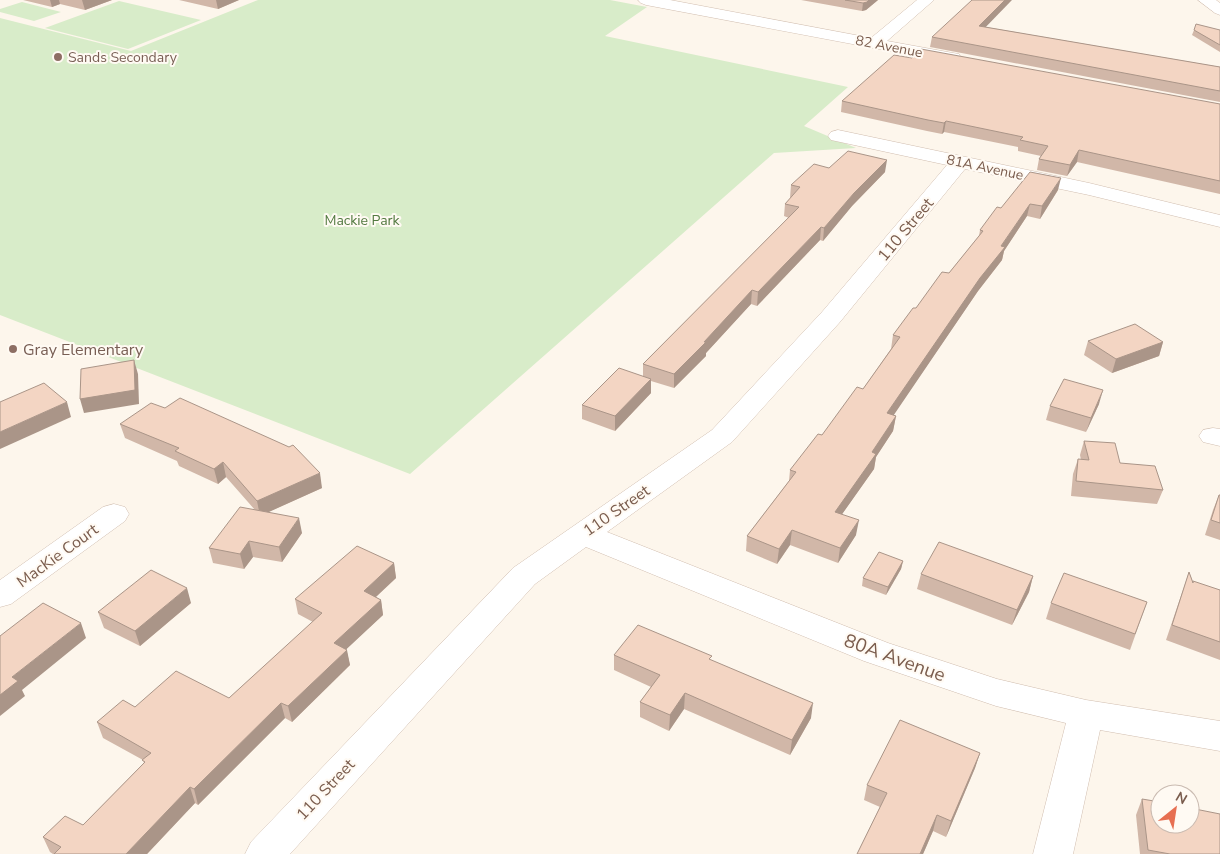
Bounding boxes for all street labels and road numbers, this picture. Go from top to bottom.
street label: 82 Avenue [854,31,924,62]
street label: 81A Avenue [945,150,1025,185]
street label: 110 Street [873,193,939,266]
street label: 110 Street [579,480,655,542]
street label: MacKie Court [12,519,103,593]
street label: 80A Avenue [840,628,949,688]
street label: 110 Street [292,754,360,825]

